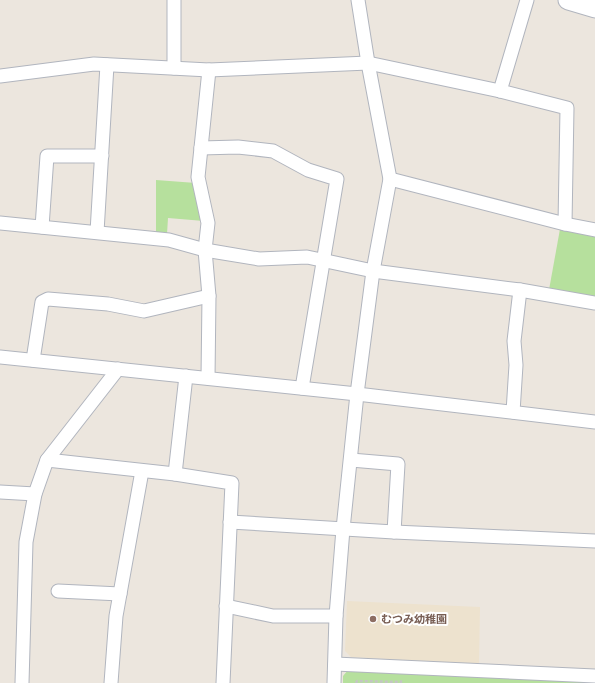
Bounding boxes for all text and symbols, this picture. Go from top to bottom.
place label: むつみ幼稚園 [381,612,447,626]
marker: むつみ幼稚園 [368,614,378,624]

